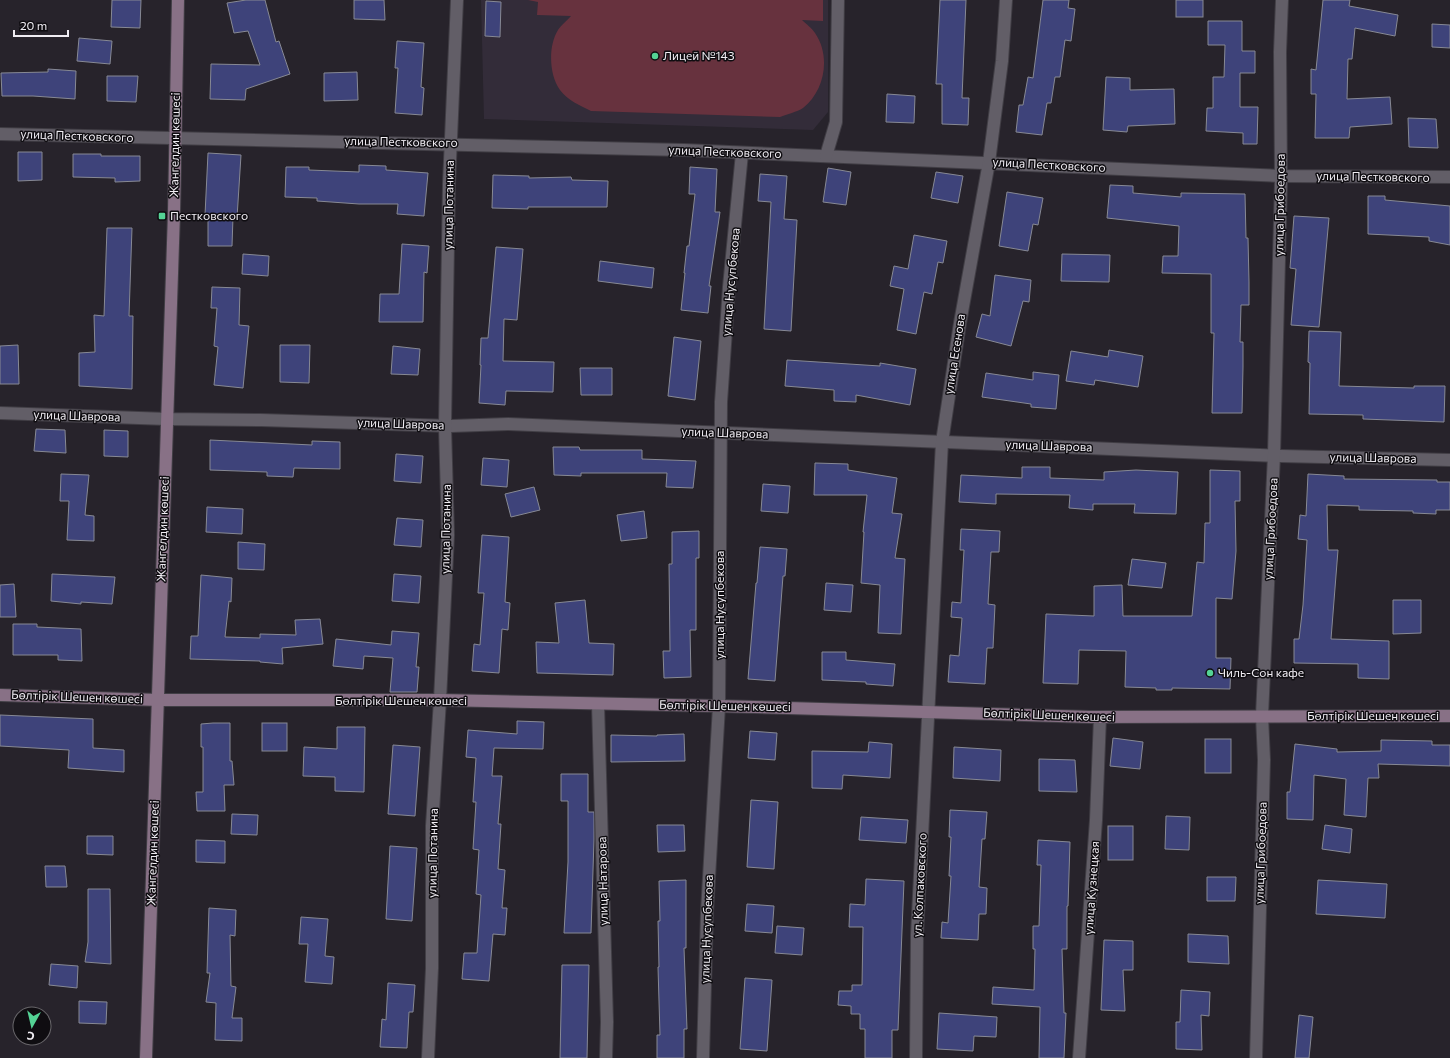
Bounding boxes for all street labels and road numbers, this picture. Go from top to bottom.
street label: Жангелдин көшесі [166,92,182,198]
street label: улица Пестковского [20,126,134,144]
street label: улица Пестковского [344,133,458,149]
street label: улица Пестковского [668,142,782,160]
street label: улица Пестковского [992,154,1106,174]
street label: улица Грибоедова [1271,154,1287,256]
street label: улица Потанина [440,160,456,250]
street label: улица Пестковского [1316,168,1430,184]
street label: улица Нусупбекова [718,227,742,337]
street label: улица Есенова [941,313,967,395]
street label: улица Шаврова [33,406,121,424]
street label: улица Шаврова [357,414,445,432]
street label: улица Шаврова [681,423,769,441]
street label: улица Шаврова [1005,436,1093,454]
street label: улица Шаврова [1329,449,1417,465]
street label: Жангелдин көшесі [153,476,171,582]
street label: улица Грибоедова [1260,477,1280,580]
street label: улица Потанина [437,484,453,574]
street label: улица Нусупбекова [712,551,726,659]
street label: Бөлтірік Шешен көшесі [11,687,143,705]
street label: Бөлтірік Шешен көшесі [335,693,467,707]
street label: Бөлтірік Шешен көшесі [659,697,791,713]
street label: Бөлтірік Шешен көшесі [983,705,1115,723]
street label: Бөлтірік Шешен көшесі [1307,708,1439,722]
street label: Жангелдин көшесі [143,800,161,906]
street label: улица Грибоедова [1251,802,1269,904]
street label: улица Потанина [424,808,440,898]
street label: ул. Kолпаковского [909,833,929,937]
street label: улица Натарова [594,836,610,926]
street label: улица Кузнецкая [1081,841,1101,935]
street label: улица Нусупбекова [697,874,715,983]

